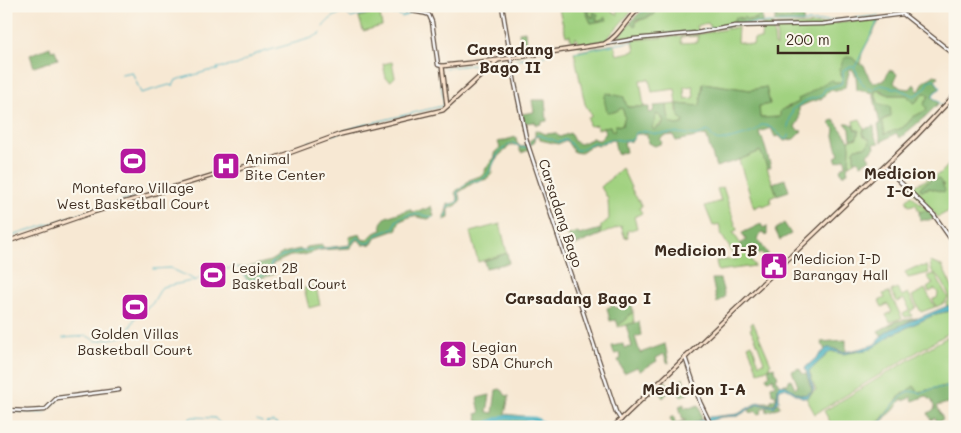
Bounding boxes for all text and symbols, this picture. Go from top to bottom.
scale bar [778,22,848,54]
text: 200 m [786,29,830,49]
district label: Carsadang Bago II [467,38,553,77]
sports icon: Montefaro Village West Basketball Court [118,146,148,176]
place label: Animal Bite Center [245,149,326,184]
hospital icon: Animal Bite Center [211,151,241,181]
street label: Carsadang Bago [534,156,588,270]
district label: Medicion I-C [864,162,936,201]
place label: Montefaro Village West Basketball Court [56,178,210,213]
district label: Medicion I-B [654,239,758,260]
place label: Medicion I-D Barangay Hall [793,249,888,284]
public building icon: Medicion I-D Barangay Hall [759,251,789,281]
place label: Legian 2B Basketball Court [232,258,347,293]
sports icon: Legian 2B Basketball Court [198,260,228,290]
district label: Carsadang Bago I [505,287,651,308]
sports icon: Golden Villas Basketball Court [120,292,150,322]
place label: Golden Villas Basketball Court [78,324,192,359]
place label: Legian SDA Church [472,337,552,372]
temple icon: Legian SDA Church [438,339,468,369]
district label: Medicion I-A [642,378,746,399]

